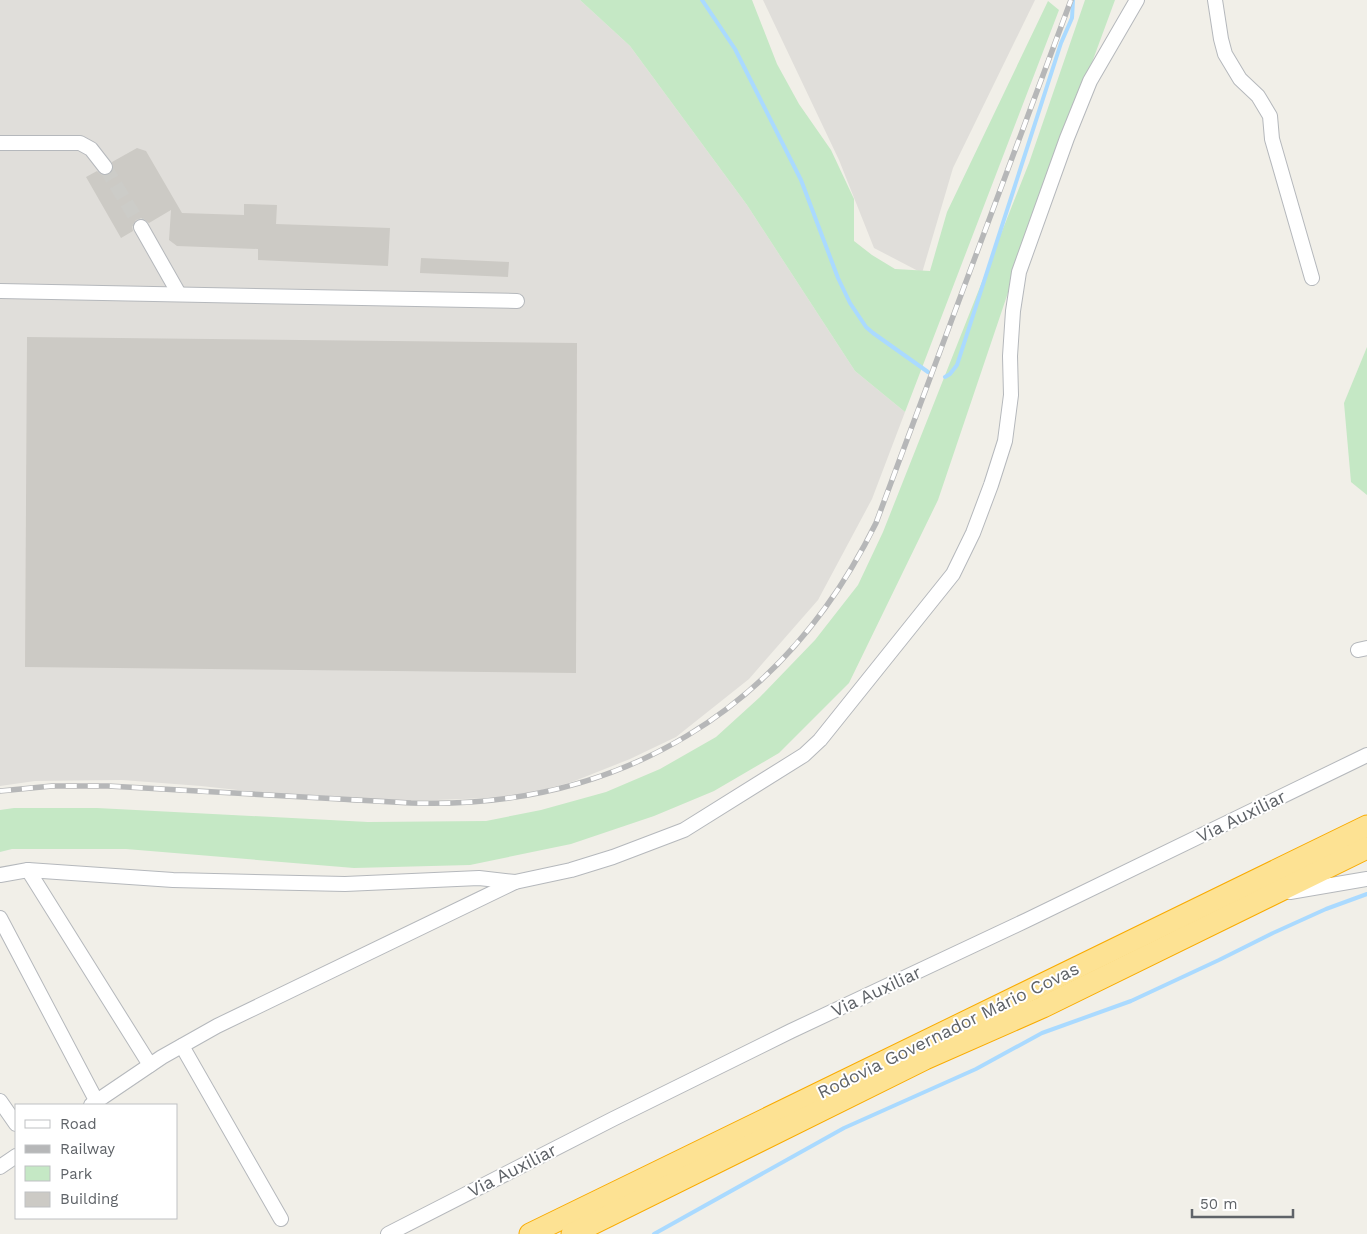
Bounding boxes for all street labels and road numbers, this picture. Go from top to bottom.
street label: Via Auxiliar [1193,785,1289,847]
street label: Rodovia Governador Mário Covas [814,957,1082,1103]
street label: Via Auxiliar [828,961,924,1021]
street label: Via Auxiliar [464,1139,560,1201]

